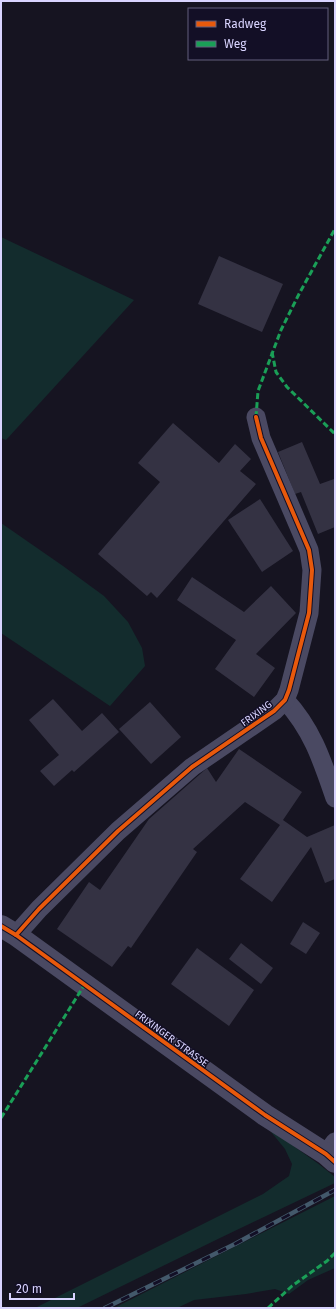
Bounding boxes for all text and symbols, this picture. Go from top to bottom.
legend [188,8,328,60]
text: Radweg [224,17,267,31]
text: Weg [224,37,247,51]
street label: FRIXING [239,699,274,729]
street label: FRIXINGER STRASSE [132,1008,210,1069]
scale bar [10,1275,74,1301]
text: 20 m [16,1282,42,1296]

